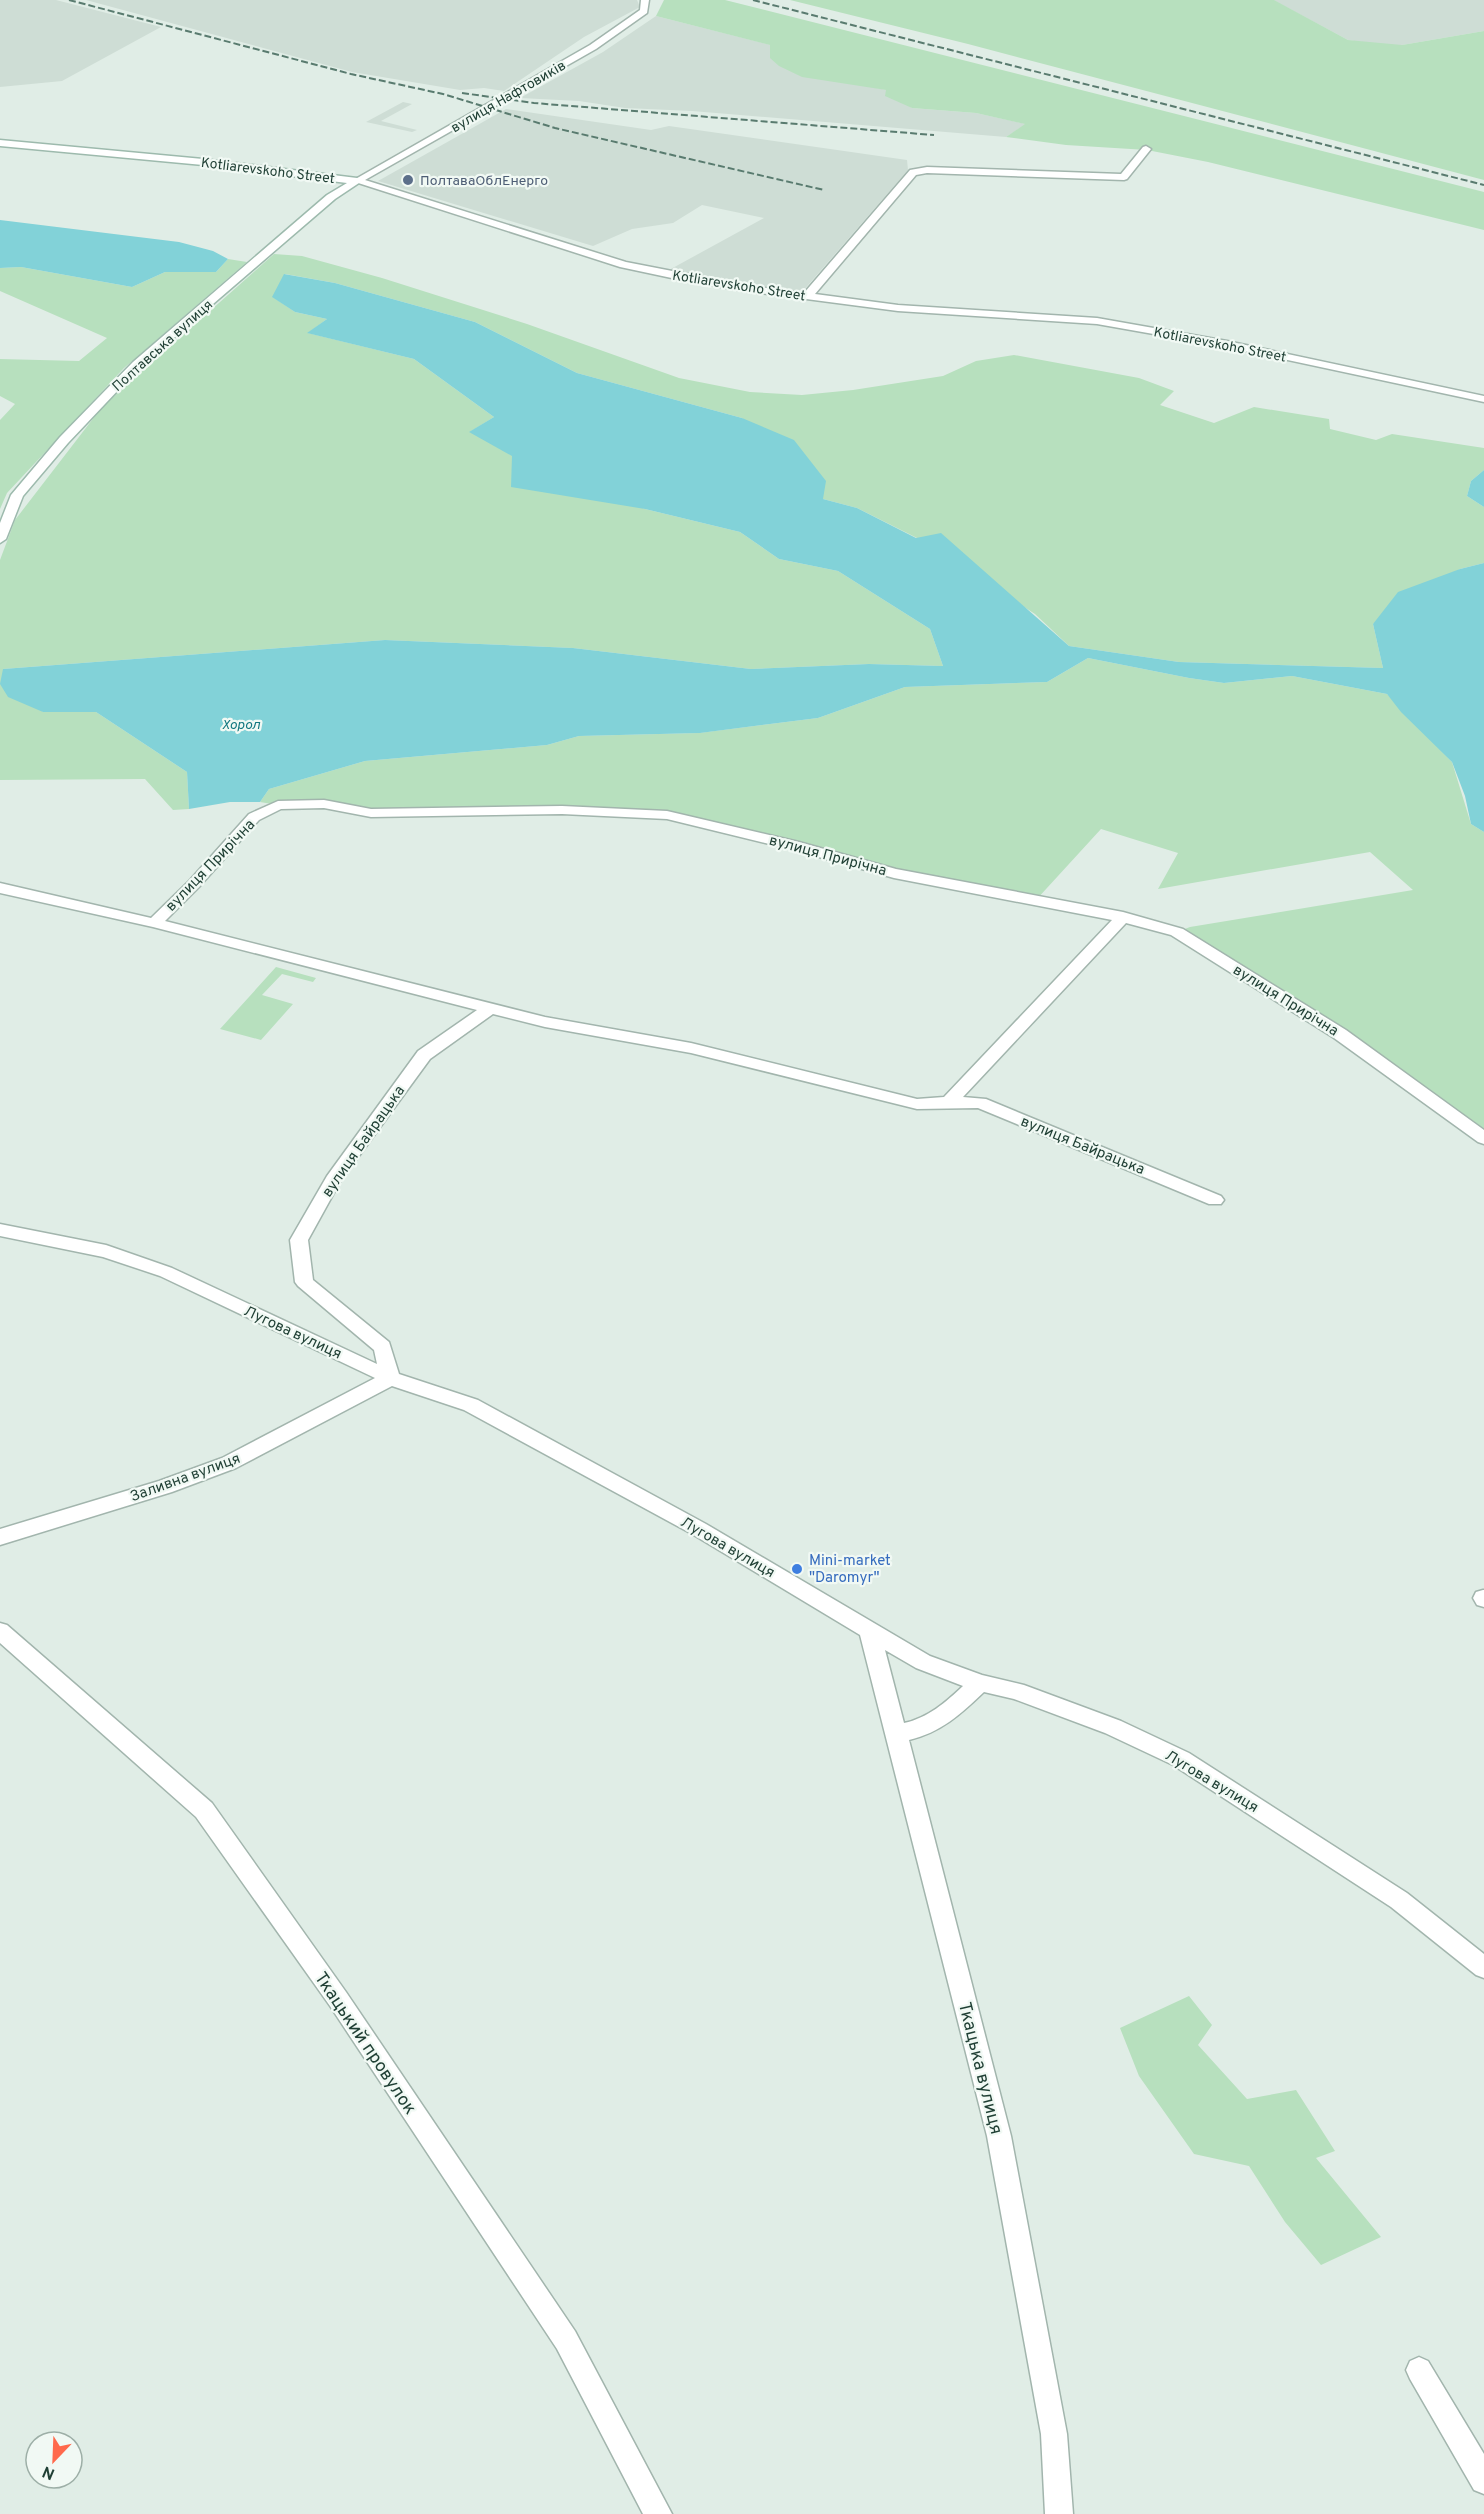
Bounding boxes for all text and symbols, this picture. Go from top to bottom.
street label: вулиця Нафтовиків [448,58,569,137]
street label: Kotliarevskoho Street [200,155,336,188]
marker: ПолтаваОблЕнерго [401,173,415,187]
place label: ПолтаваОблЕнерго [420,173,548,190]
street label: Kotliarevskoho Street [671,268,807,305]
street label: Полтавська вулиця [109,297,217,396]
street label: Kotliarevskoho Street [1152,324,1287,367]
water label: Хорол [222,717,261,734]
street label: вулиця Прирічна [162,816,260,916]
street label: вулиця Прирічна [767,832,888,881]
street label: вулиця Прирічна [1229,961,1341,1041]
street label: вулиця Байрацька [319,1082,410,1201]
street label: вулиця Байрацька [1018,1113,1147,1180]
street label: Лугова вулиця [240,1302,344,1364]
street label: Заливна вулиця [128,1450,243,1507]
street label: Лугова вулиця [677,1514,778,1583]
place label: Mini-market "Daromyr" [809,1552,891,1588]
marker: Mini-market "Daromyr" [790,1562,804,1576]
street label: Лугова вулиця [1161,1747,1262,1818]
street label: Ткацький провулок [309,1968,421,2120]
street label: Ткацька вулиця [952,2000,1007,2137]
north arrow [24,2430,84,2490]
text: N [40,2461,58,2483]

